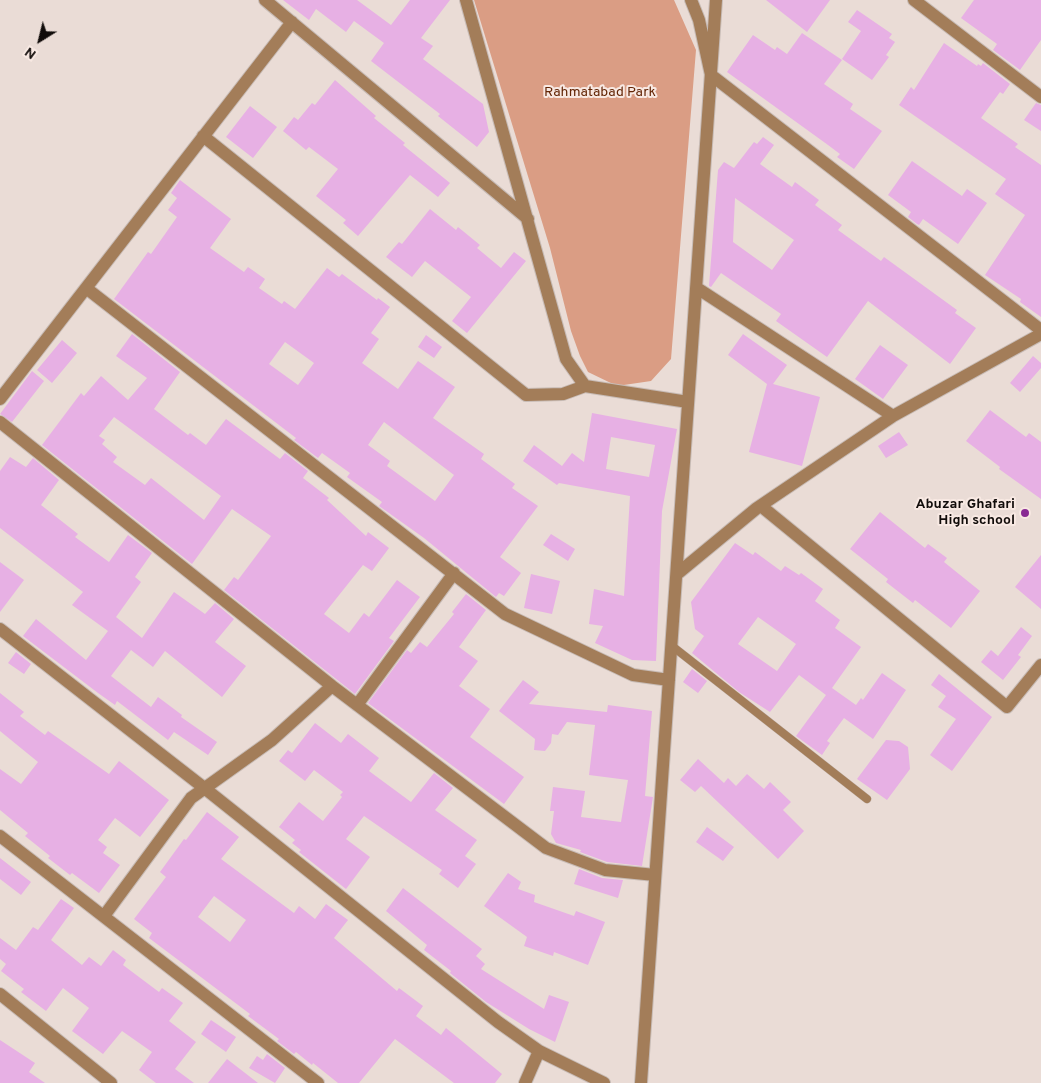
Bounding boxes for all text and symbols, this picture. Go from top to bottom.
north arrow [15,15,65,65]
text: N [22,43,40,62]
park label: Rahmatabad Park [544,85,656,101]
place label: Abuzar Ghafari High school [916,497,1015,530]
marker: Abuzar Ghafari High school [1019,507,1031,519]

